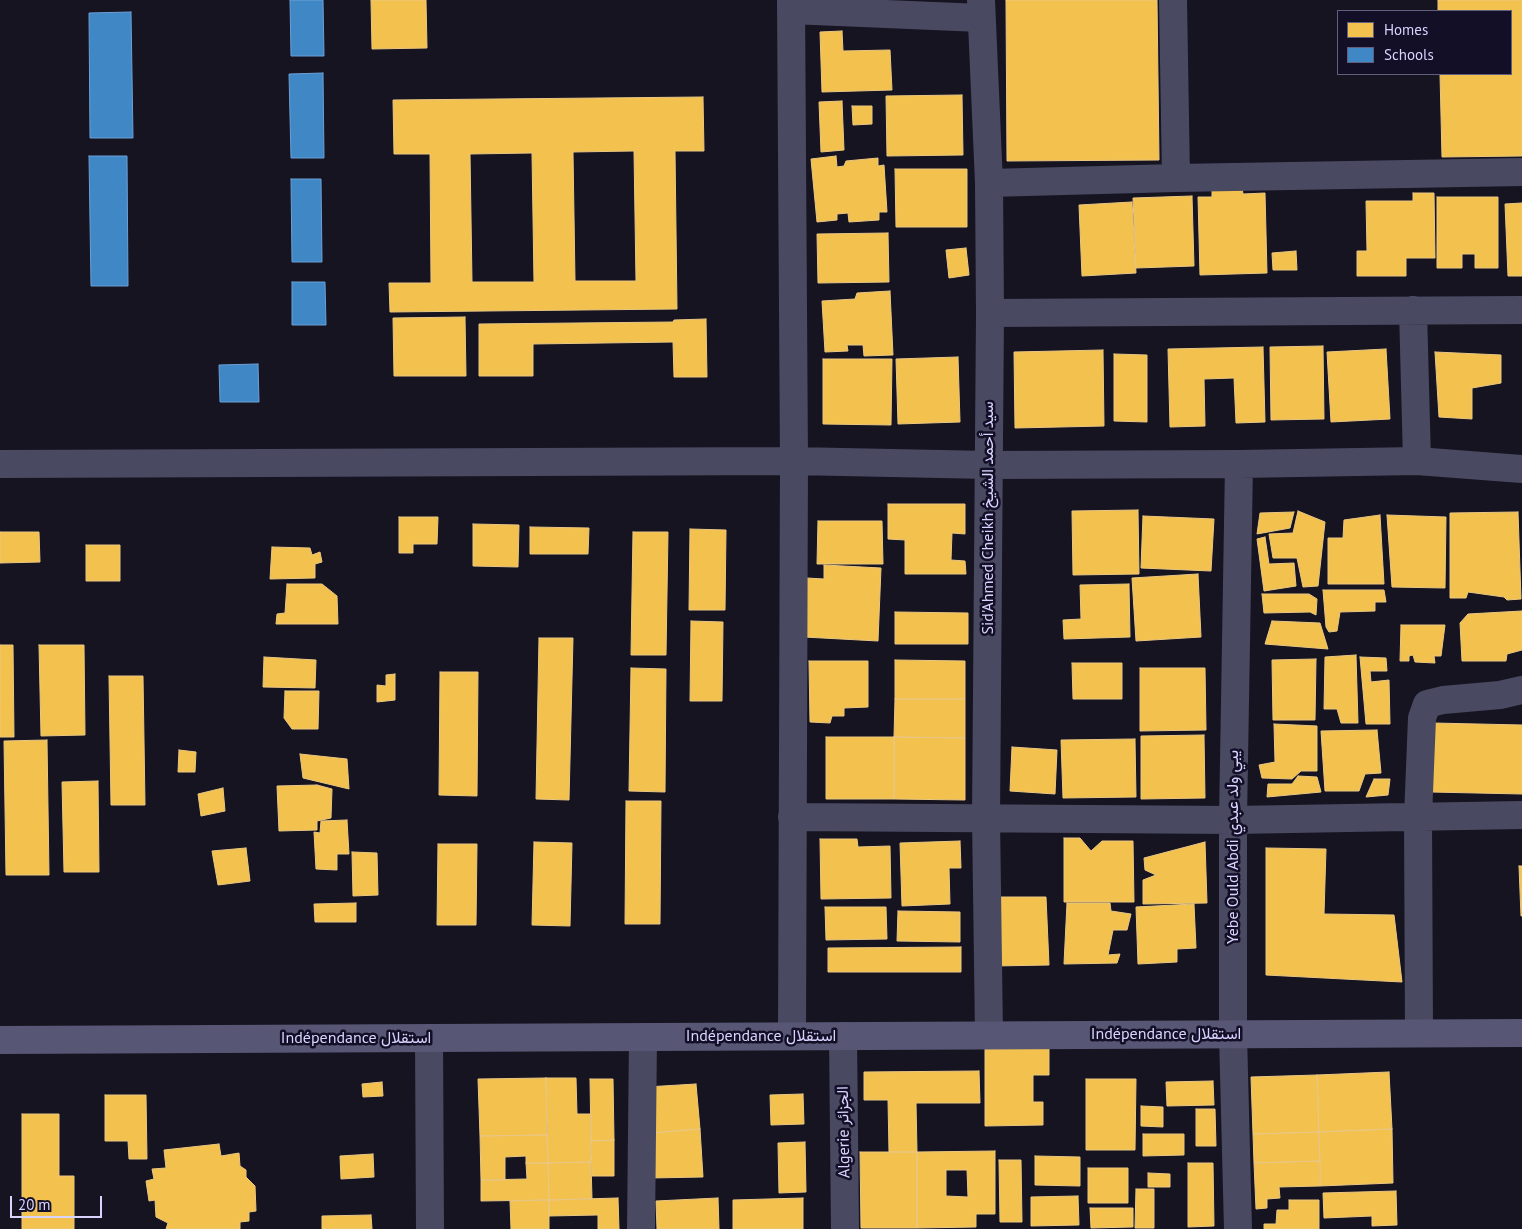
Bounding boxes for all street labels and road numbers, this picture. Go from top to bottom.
street label: Sid'Ahmed Cheikh سيد أحمد الشيخ [978,401,998,635]
street label: Yebe Ould Abdi يبي ولد عبدي [1223,750,1243,944]
street label: Indépendance استقلال [1091,1024,1241,1044]
street label: Indépendance استقلال [686,1026,836,1046]
street label: Indépendance استقلال [281,1028,431,1048]
street label: Algerie الجزائر [834,1086,854,1178]

